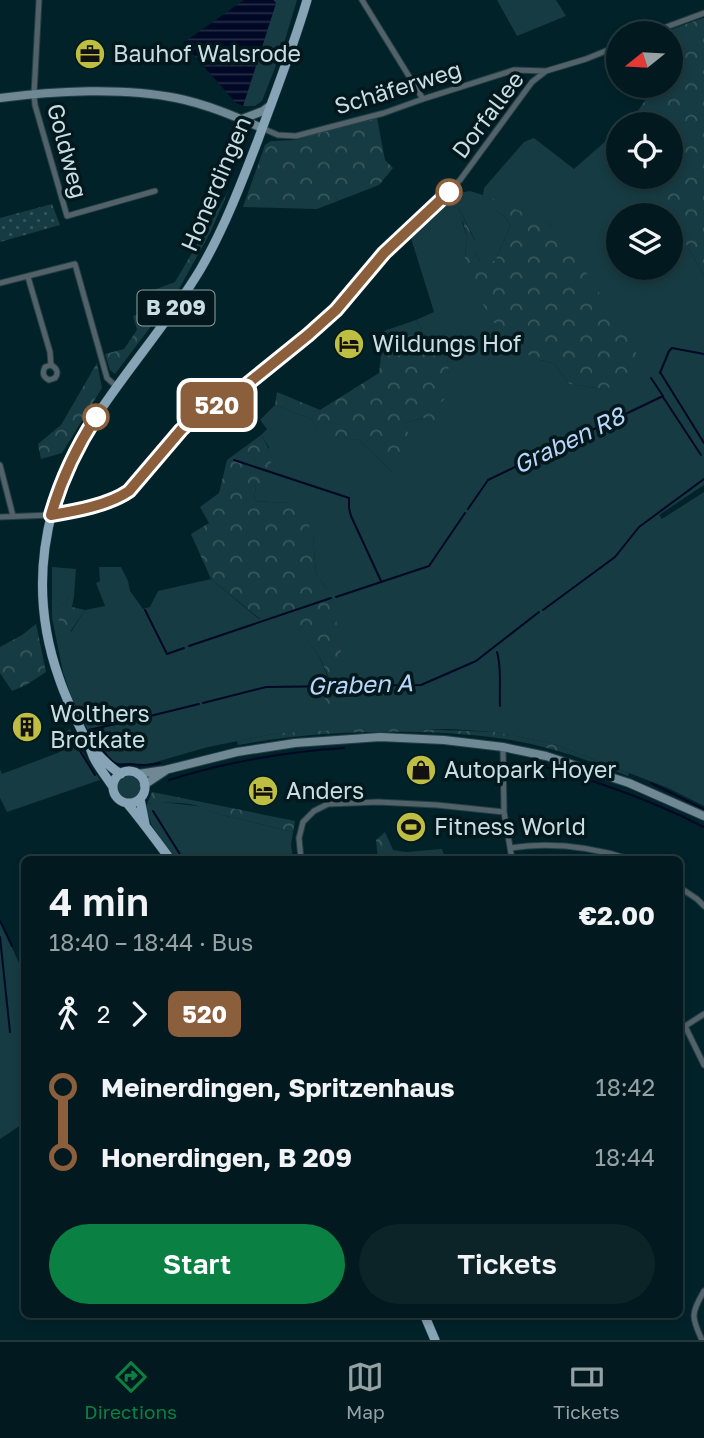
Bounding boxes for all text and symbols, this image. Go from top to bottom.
north arrow [606,21,682,98]
map controls [606,21,683,280]
office icon: Bauhof Walsrode [73,37,107,71]
place label: Bauhof Walsrode [113,39,301,67]
street label: Schäferweg [331,54,465,120]
street label: Dorfallee [445,65,529,163]
street label: Goldweg [42,100,94,201]
street label: Honerdingen [174,112,256,255]
button: locate [606,112,683,189]
unlabelled marker [436,179,462,205]
button: layers [606,203,683,280]
road number: B 209 [138,290,214,326]
hotel icon: Wildungs Hof [332,327,366,361]
place label: Wildungs Hof [372,329,521,357]
line badge: 520 [177,382,257,428]
text: 520 [195,390,239,419]
water label: Graben R8 [508,399,631,479]
unlabelled marker [83,404,109,430]
water label: Graben A [307,667,413,700]
place label: Wolthers Brotkate [50,699,150,753]
building icon: Wolthers Brotkate [10,710,44,744]
shop icon: Autopark Hoyer [404,753,438,787]
place label: Autopark Hoyer [444,755,616,783]
hotel icon: Anders [246,774,280,808]
place label: Anders [286,776,364,804]
sports icon: Fitness World [394,810,428,844]
place label: Fitness World [434,812,586,840]
text: 4 min [49,879,149,924]
text: €2.00 [579,900,655,931]
text: 18:40 – 18:44 · Bus [49,928,253,956]
icon: walk [49,995,87,1033]
icon: forward [120,995,158,1033]
text: 520 [182,999,227,1028]
text: 2 [97,1000,110,1028]
text: Meinerdingen, Spritzenhaus [101,1072,455,1103]
text: 18:42 [596,1073,655,1101]
text: Honerdingen, B 209 [101,1142,352,1173]
text: 18:44 [595,1143,655,1171]
button: Start [49,1224,345,1304]
button: Tickets [359,1224,655,1304]
tab: Directions [84,1358,177,1423]
tab: Map [346,1358,385,1423]
tab: Tickets [553,1358,620,1423]

